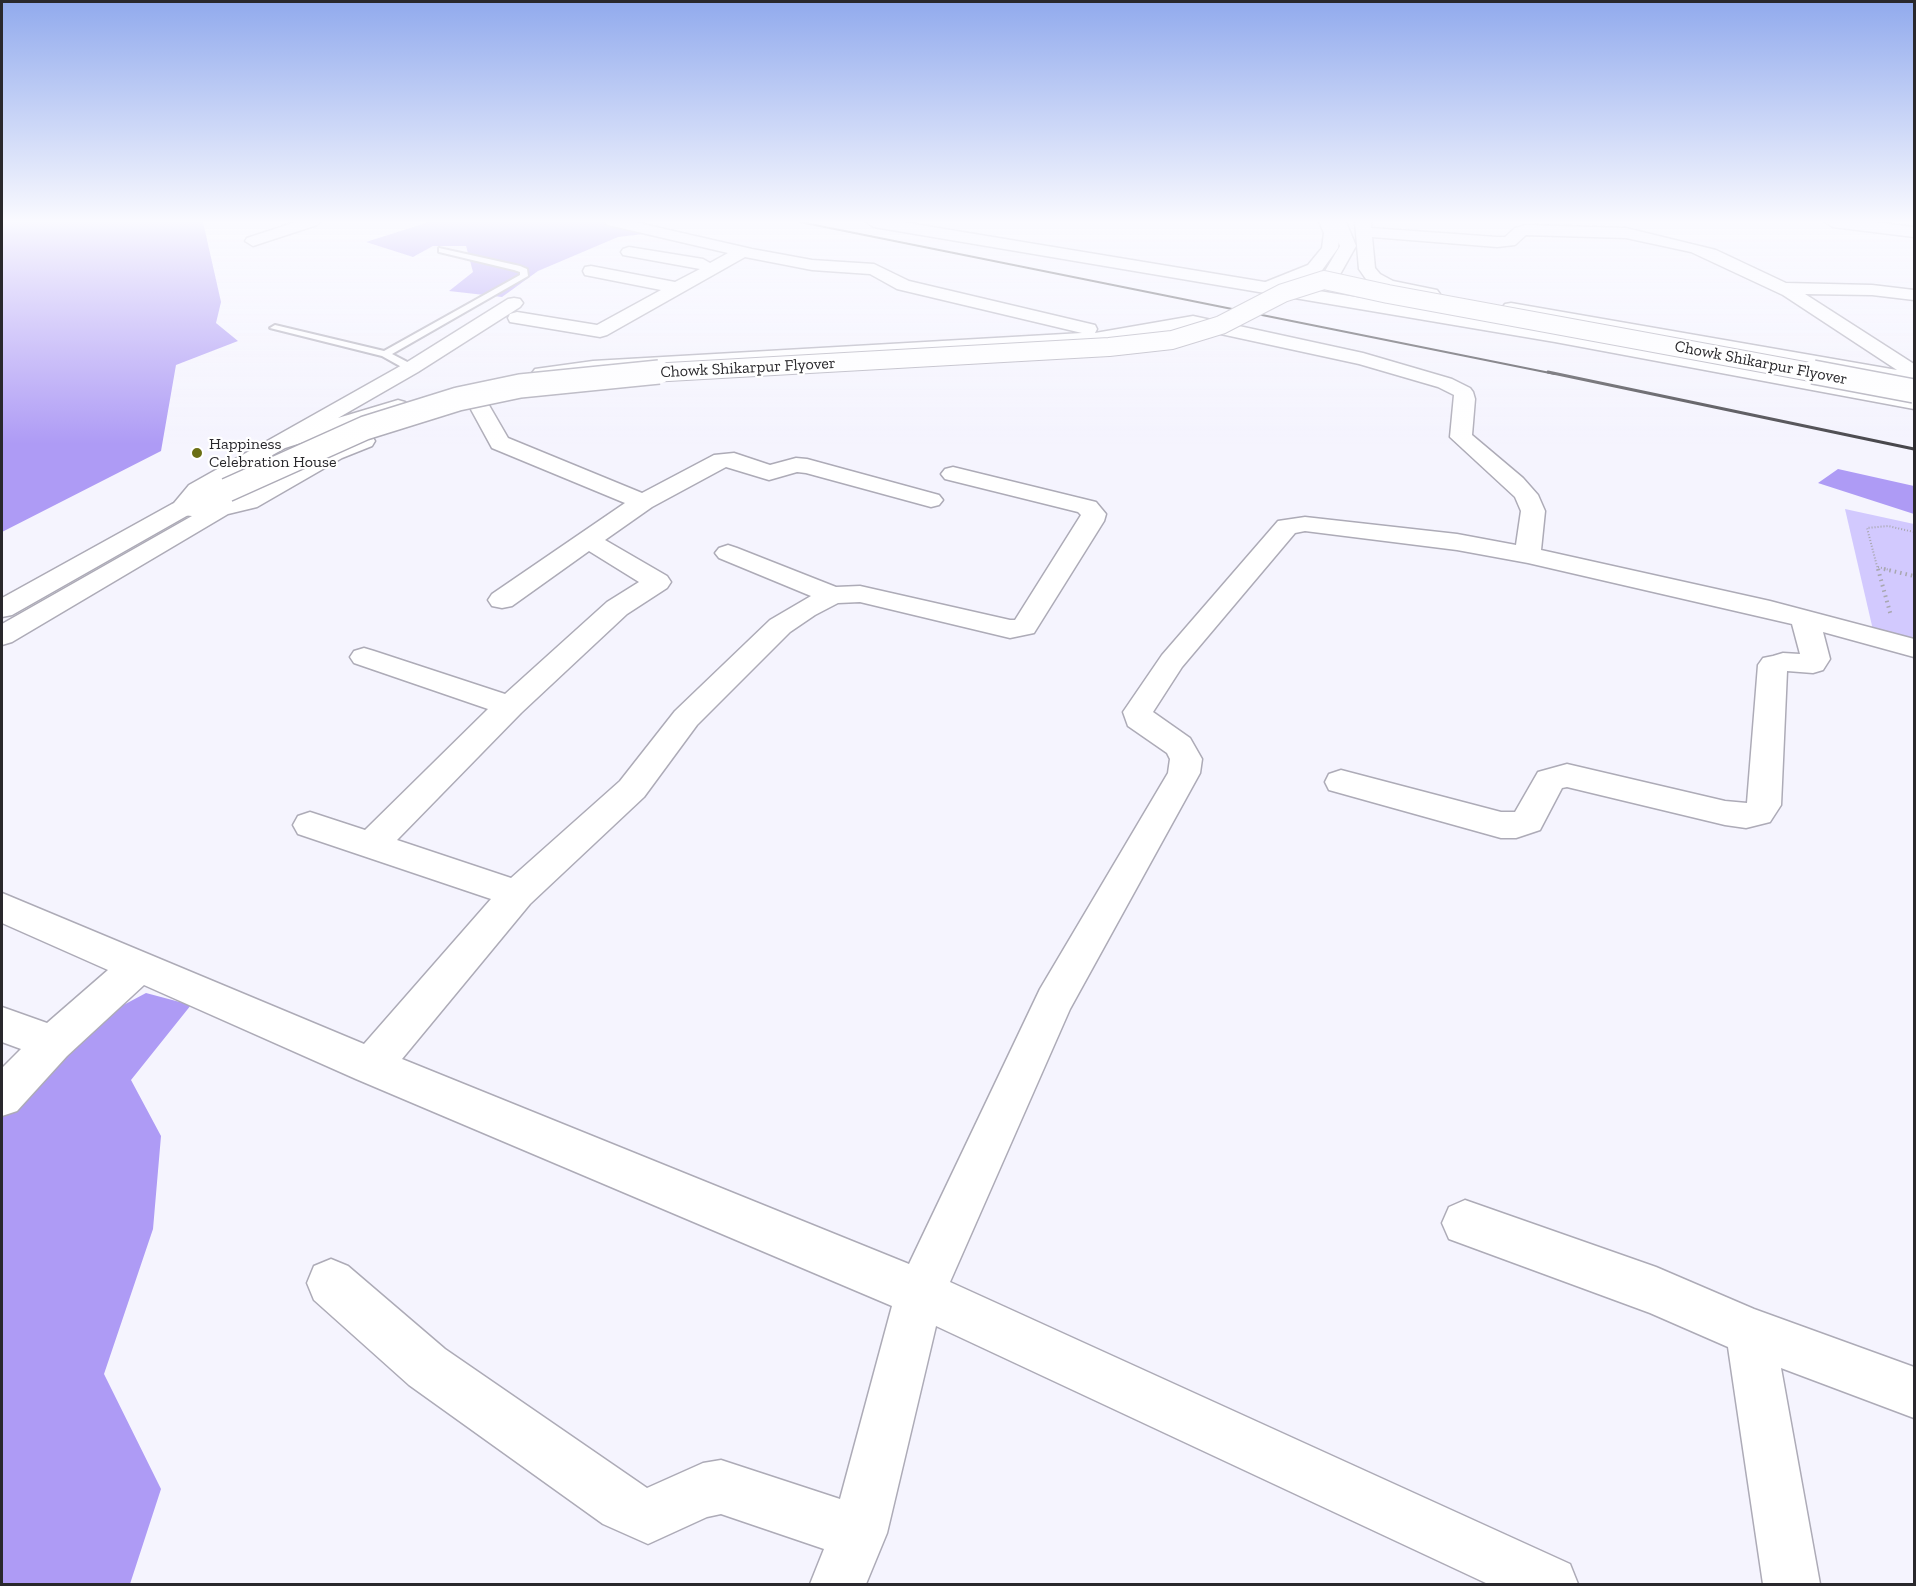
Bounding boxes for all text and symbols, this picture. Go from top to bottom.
street label: Chowk Shikarpur Flyover [1673,337,1849,389]
street label: Chowk Shikarpur Flyover [660,354,836,382]
place label: Happiness Celebration House [209,434,336,472]
marker: Happiness Celebration House [190,446,204,460]

